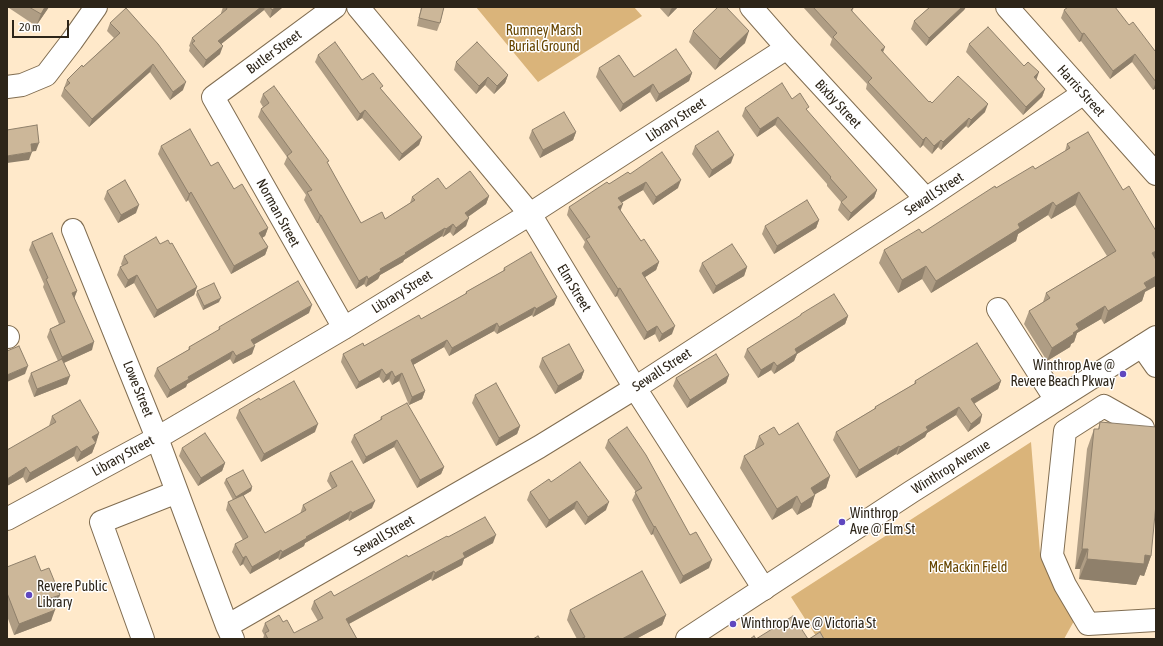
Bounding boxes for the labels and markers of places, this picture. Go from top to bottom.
place label: Winthrop Ave @ Revere Beach Pkway [1010,358,1115,390]
marker: Winthrop Ave @ Revere Beach Pkway [1118,369,1128,379]
place label: Winthrop Ave @ Elm St [850,506,915,538]
marker: Winthrop Ave @ Elm St [837,517,847,527]
place label: Revere Public Library [37,579,107,612]
marker: Revere Public Library [24,590,34,600]
place label: Winthrop Ave @ Victoria St [741,616,876,632]
marker: Winthrop Ave @ Victoria St [728,619,738,629]

